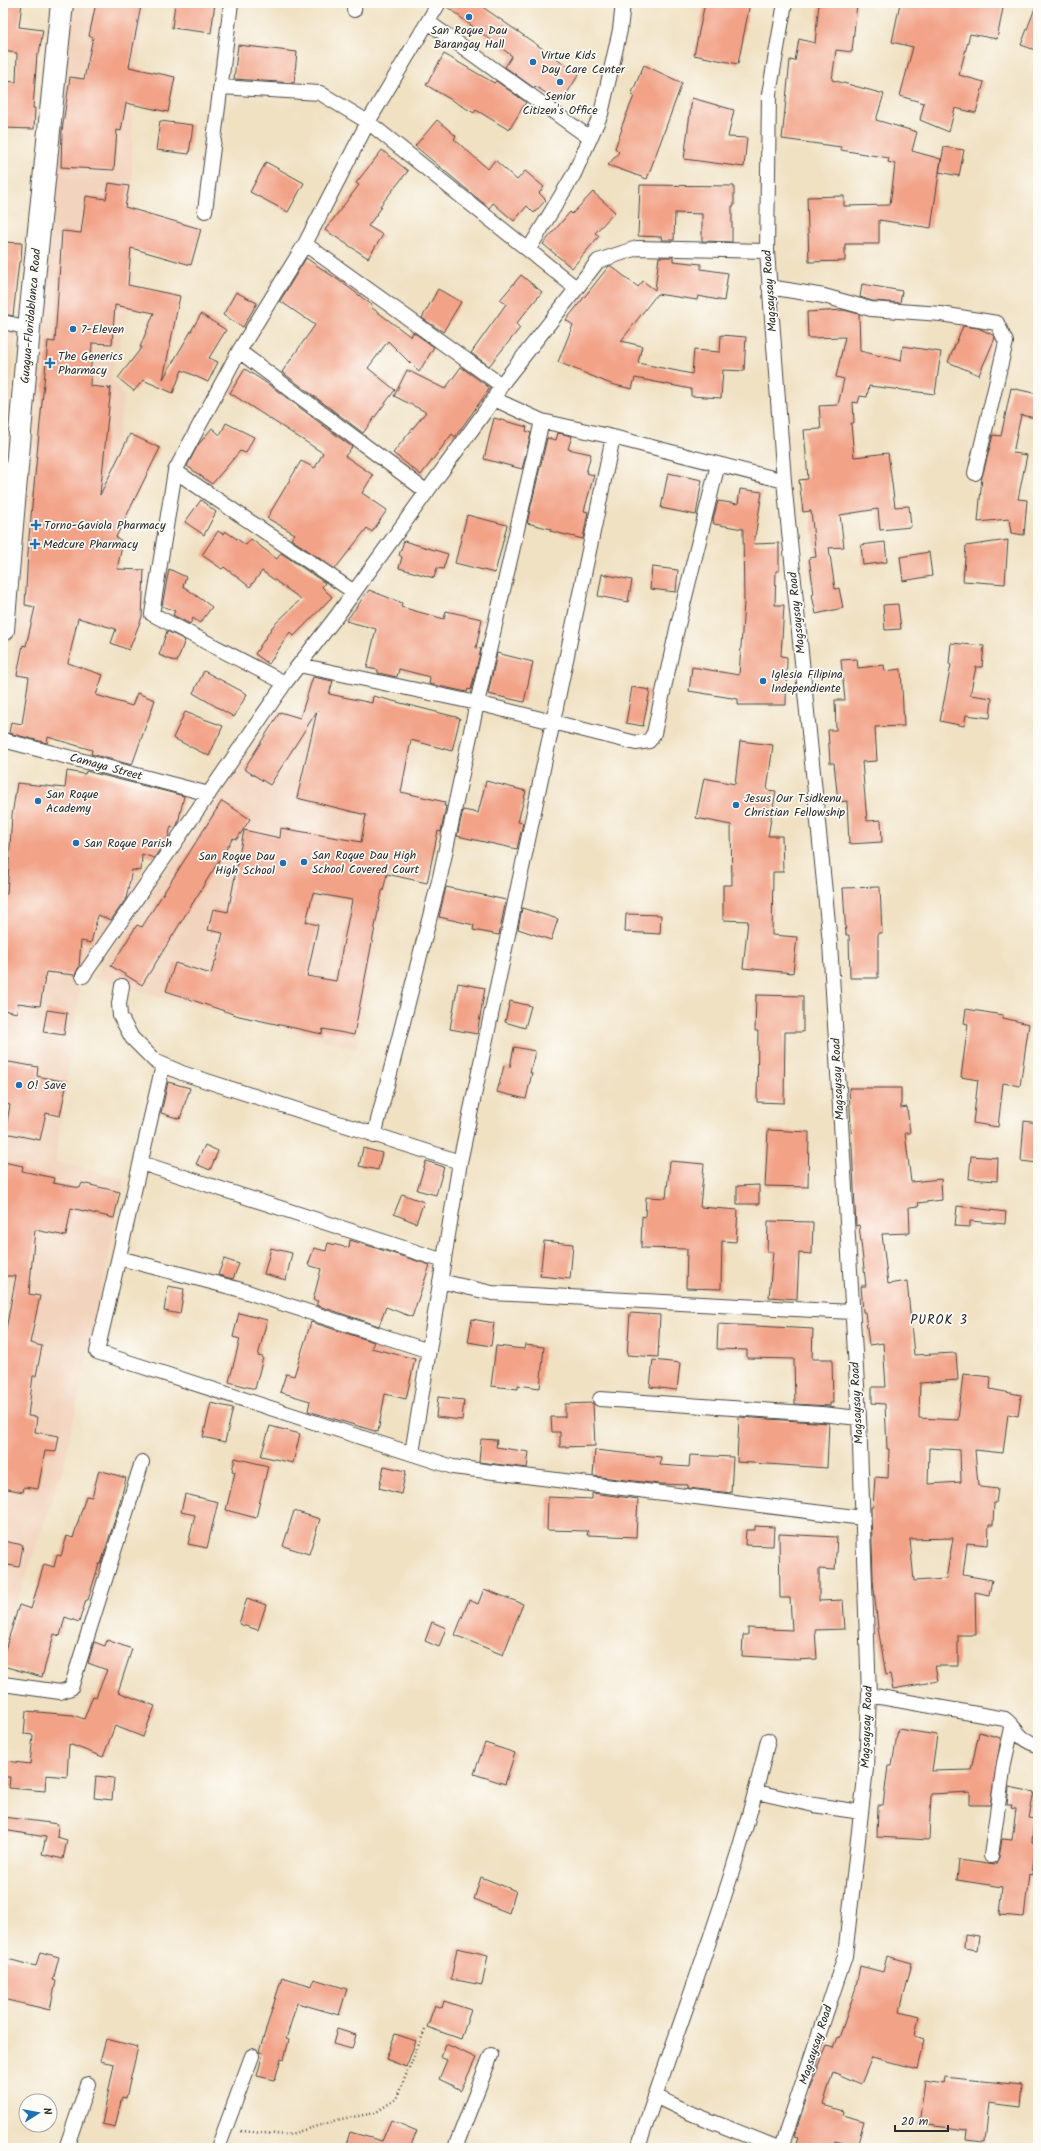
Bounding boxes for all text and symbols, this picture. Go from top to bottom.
marker: San Roque Dau Barangay Hall [464,12,474,22]
place label: San Roque Dau Barangay Hall [431,21,507,54]
place label: Virtue Kids Day Care Center [541,46,626,79]
marker: Virtue Kids Day Care Center [528,57,538,67]
marker: Senior Citizen's Office [555,77,565,87]
place label: Senior Citizen's Office [522,87,598,120]
street label: Guagua-Floridablanca Road [16,247,46,384]
street label: Magsaysay Road [758,248,782,333]
place label: 7-Eleven [81,320,124,339]
marker: 7-Eleven [68,324,78,334]
place label: The Generics Pharmacy [58,347,123,380]
marker: The Generics Pharmacy [45,358,55,368]
place label: Torno-Gaviola Pharmacy [44,516,166,535]
marker: Torno-Gaviola Pharmacy [31,520,41,530]
place label: Medcure Pharmacy [43,535,138,554]
marker: Medcure Pharmacy [30,539,40,549]
street label: Magsaysay Road [783,570,811,655]
place label: Iglesia Filipina Independiente [771,665,843,698]
marker: Iglesia Filipina Independiente [758,676,768,686]
street label: Camaya Street [68,748,145,786]
place label: San Roque Academy [46,785,99,818]
place label: Jesus Our Tsidkenu Christian Fellowship [744,789,845,822]
marker: San Roque Academy [33,796,43,806]
marker: Jesus Our Tsidkenu Christian Fellowship [731,800,741,810]
place label: San Roque Parish [84,834,172,853]
marker: San Roque Parish [71,838,81,848]
place label: San Roque Dau High School Covered Court [312,846,419,879]
place label: San Roque Dau High School [199,847,275,880]
marker: San Roque Dau High School Covered Court [299,857,309,867]
marker: San Roque Dau High School [278,858,288,868]
street label: Magsaysay Road [826,1036,850,1121]
place label: O! Save [27,1076,67,1095]
marker: O! Save [14,1080,24,1090]
district label: PUROK 3 [910,1310,968,1331]
street label: Magsaysay Road [845,1360,869,1445]
street label: Magsaysay Road [856,1684,878,1769]
street label: Magsaysay Road [794,2002,838,2087]
north arrow [18,2093,58,2133]
text: N [37,2106,56,2116]
scale bar [895,2107,948,2133]
text: 20 m [901,2112,929,2131]

